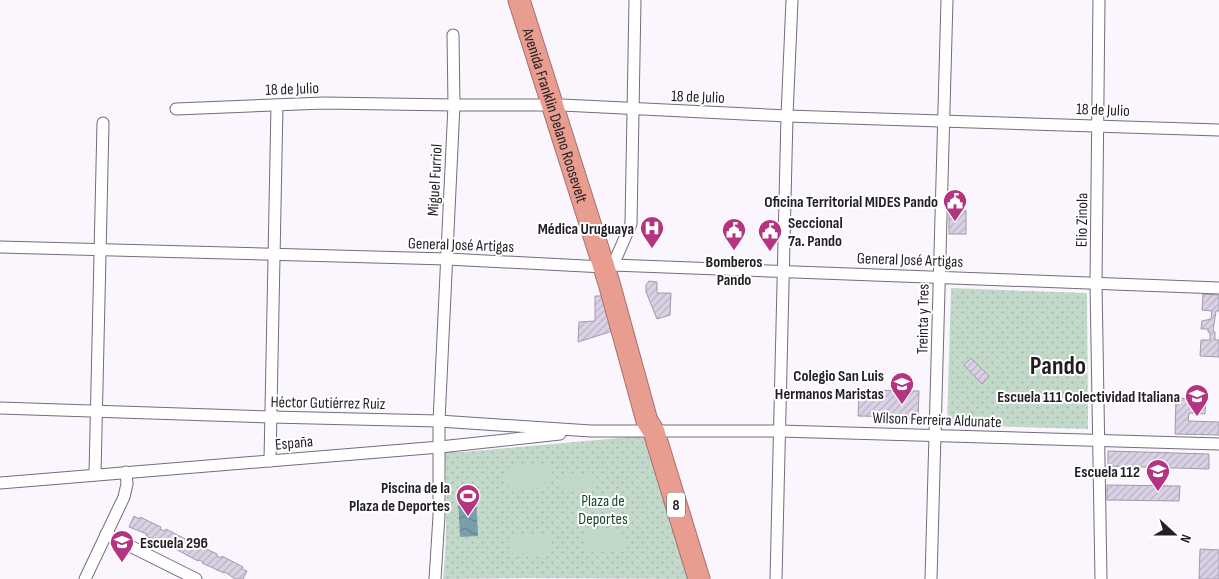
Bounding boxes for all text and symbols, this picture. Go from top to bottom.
street label: Avenida Franklin Delano Roosevelt [517,25,591,206]
street label: 18 de Julio [265,79,319,100]
street label: 18 de Julio [671,87,725,108]
street label: 18 de Julio [1076,100,1130,121]
street label: Miguel Furriol [424,144,447,217]
public building icon: Oficina Territorial MIDES Pando [942,188,968,222]
place label: Oficina Territorial MIDES Pando [764,193,938,212]
street label: Elio Zinola [1073,193,1092,247]
place label: Seccional 7a. Pando [788,214,843,251]
hospital icon: Médica Uruguaya [639,215,665,249]
public building icon: Bomberos Pando [721,217,747,251]
public building icon: Seccional 7a. Pando [757,218,783,252]
place label: Médica Uruguaya [538,220,634,239]
street label: General José Artigas [408,234,515,257]
street label: General José Artigas [857,249,964,272]
place label: Bomberos Pando [706,253,762,290]
street label: Treinta y Tres [913,284,934,354]
district label: Pando [1030,351,1086,382]
place label: Colegio San Luis Hermanos Maristas [775,367,884,404]
school or university icon: Colegio San Luis Hermanos Maristas [889,371,915,405]
school or university icon: Escuela 111 Colectividad Italiana [1184,383,1210,417]
place label: Escuela 111 Colectividad Italiana [997,388,1180,407]
street label: Héctor Gutiérrez Ruiz [270,393,386,414]
street label: Wilson Ferreira Aldunate [872,409,1002,432]
street label: España [274,432,314,455]
school or university icon: Escuela 112 [1145,458,1171,492]
place label: Escuela 112 [1074,463,1140,482]
place label: Piscina de la Plaza de Deportes [349,479,450,516]
sports icon: Piscina de la Plaza de Deportes [455,483,481,517]
park label: Plaza de Deportes [578,492,628,529]
road number: 8 [667,492,685,518]
north arrow [1149,509,1199,559]
school or university icon: Escuela 296 [109,529,135,563]
text: N [1176,532,1195,545]
place label: Escuela 296 [140,534,208,553]

